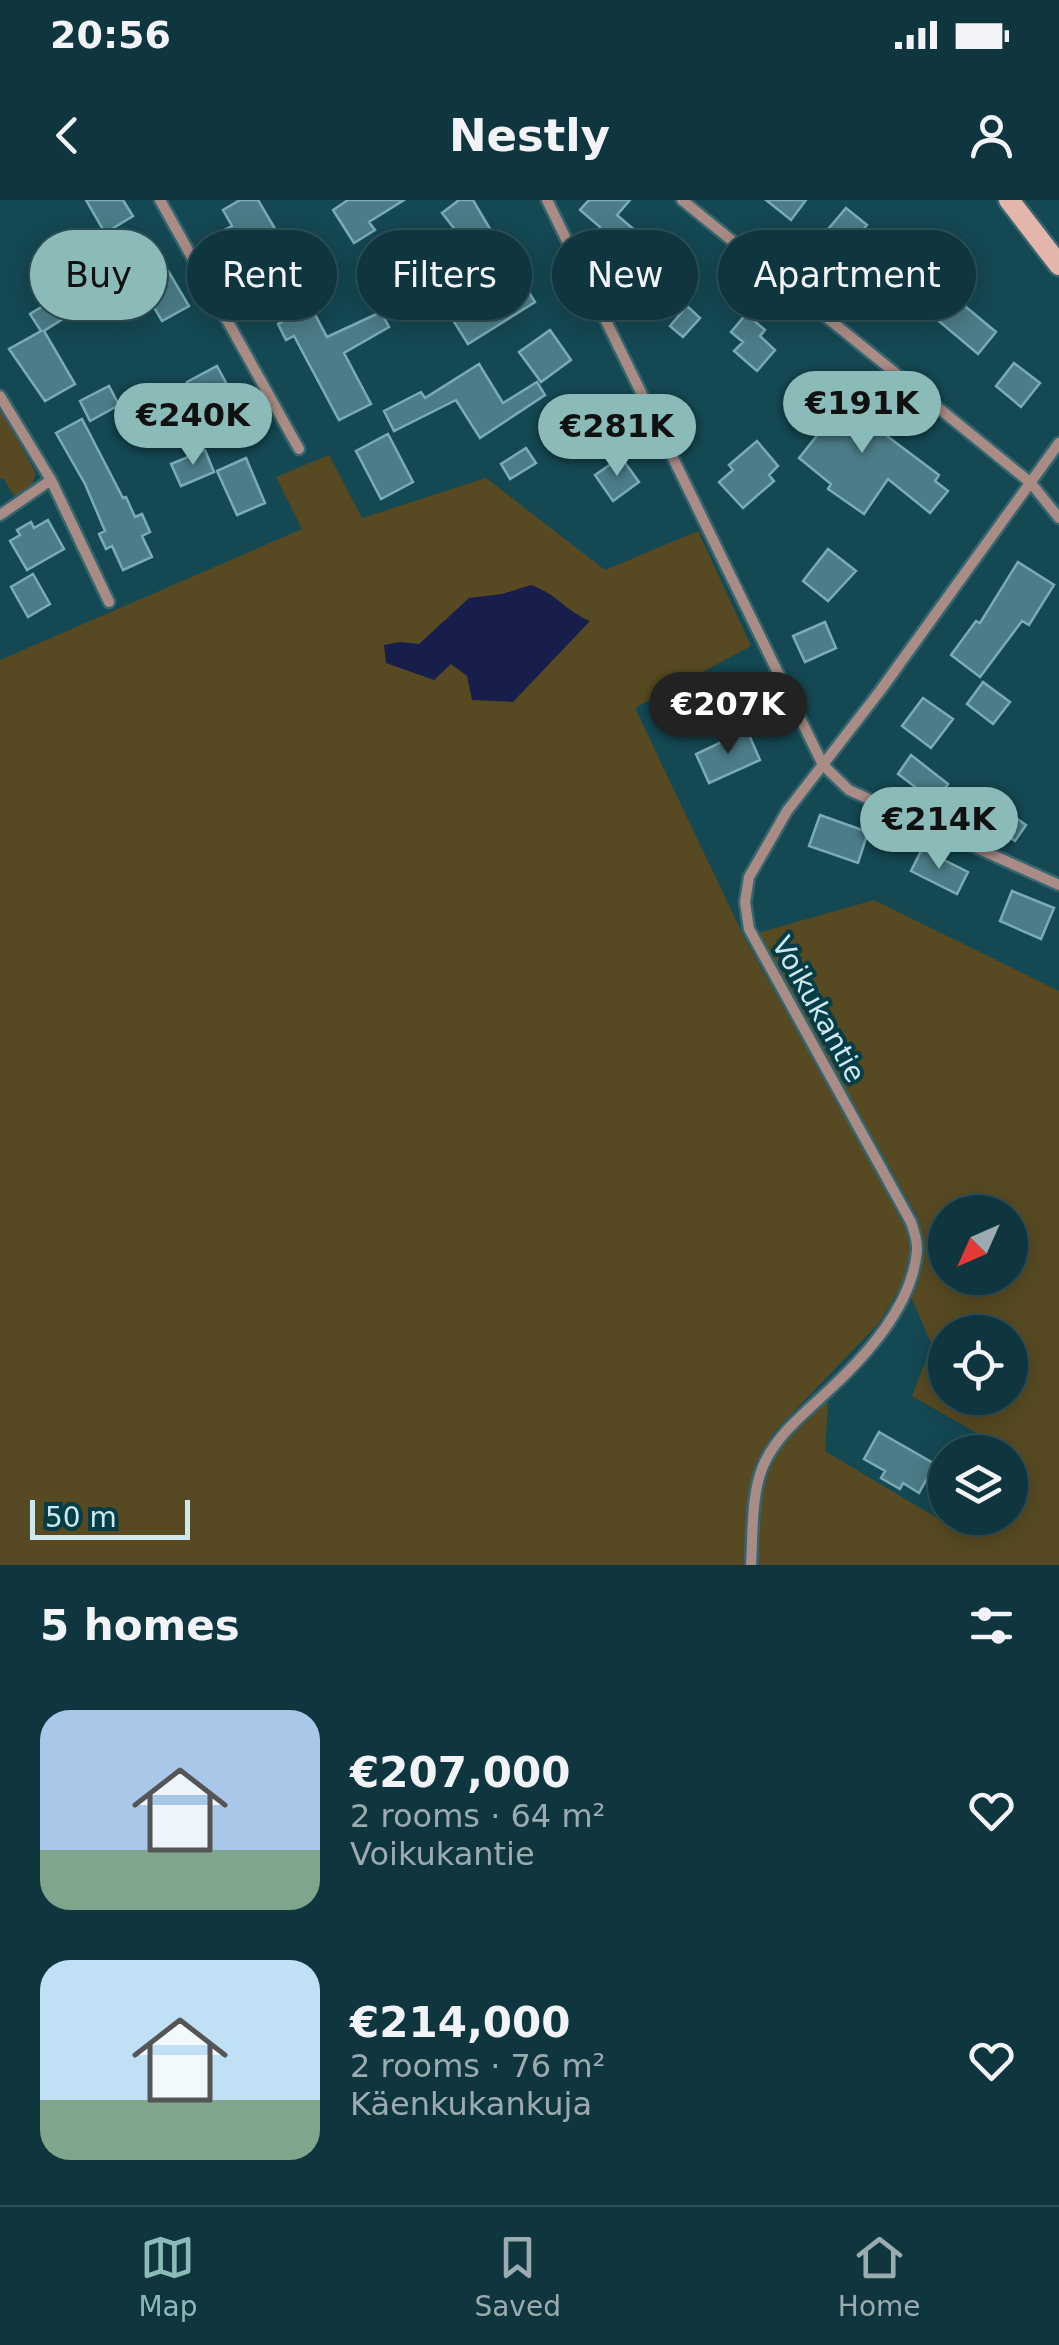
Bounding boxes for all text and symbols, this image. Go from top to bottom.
text: 20:56 [50,13,171,57]
icon: back [40,108,95,163]
icon: person [964,108,1019,163]
text: Nestly [449,109,610,162]
chip: Buy [30,230,167,320]
chip: Rent [187,230,337,320]
chip: Filters [357,230,532,320]
chip: New [552,230,698,320]
chip: Apartment [718,230,976,320]
pin: €191K [792,371,932,456]
pin: €240K [123,383,263,468]
text: €191K [805,384,919,422]
pin: €281K [547,394,687,479]
text: €240K [136,396,250,434]
text: €281K [560,407,674,445]
pin: €207K [658,672,798,757]
text: €207K [671,685,785,723]
pin: €214K [869,787,1009,872]
text: €214K [882,800,996,838]
street label: Voikukantie [765,931,872,1088]
north arrow [928,1195,1028,1295]
map controls [928,1195,1028,1535]
button: locate [928,1315,1028,1415]
button: layers [928,1435,1028,1535]
scale bar [30,1495,190,1540]
text: 50 m [45,1501,117,1534]
icon: filters [964,1598,1019,1653]
text: 5 homes [40,1601,240,1650]
text: €207,000 [350,1748,571,1797]
icon: home [120,1750,240,1870]
icon: heart [964,1783,1019,1838]
text: 2 rooms · 64 m² [350,1797,605,1835]
text: Voikukantie [350,1835,535,1873]
text: €214,000 [350,1998,571,2047]
icon: home [120,2000,240,2120]
icon: heart [964,2033,1019,2088]
text: 2 rooms · 76 m² [350,2047,605,2085]
text: Käenkukankuja [350,2085,592,2123]
tab: Map [138,2230,198,2323]
tab: Saved [474,2230,561,2323]
tab: Home [838,2230,921,2323]

